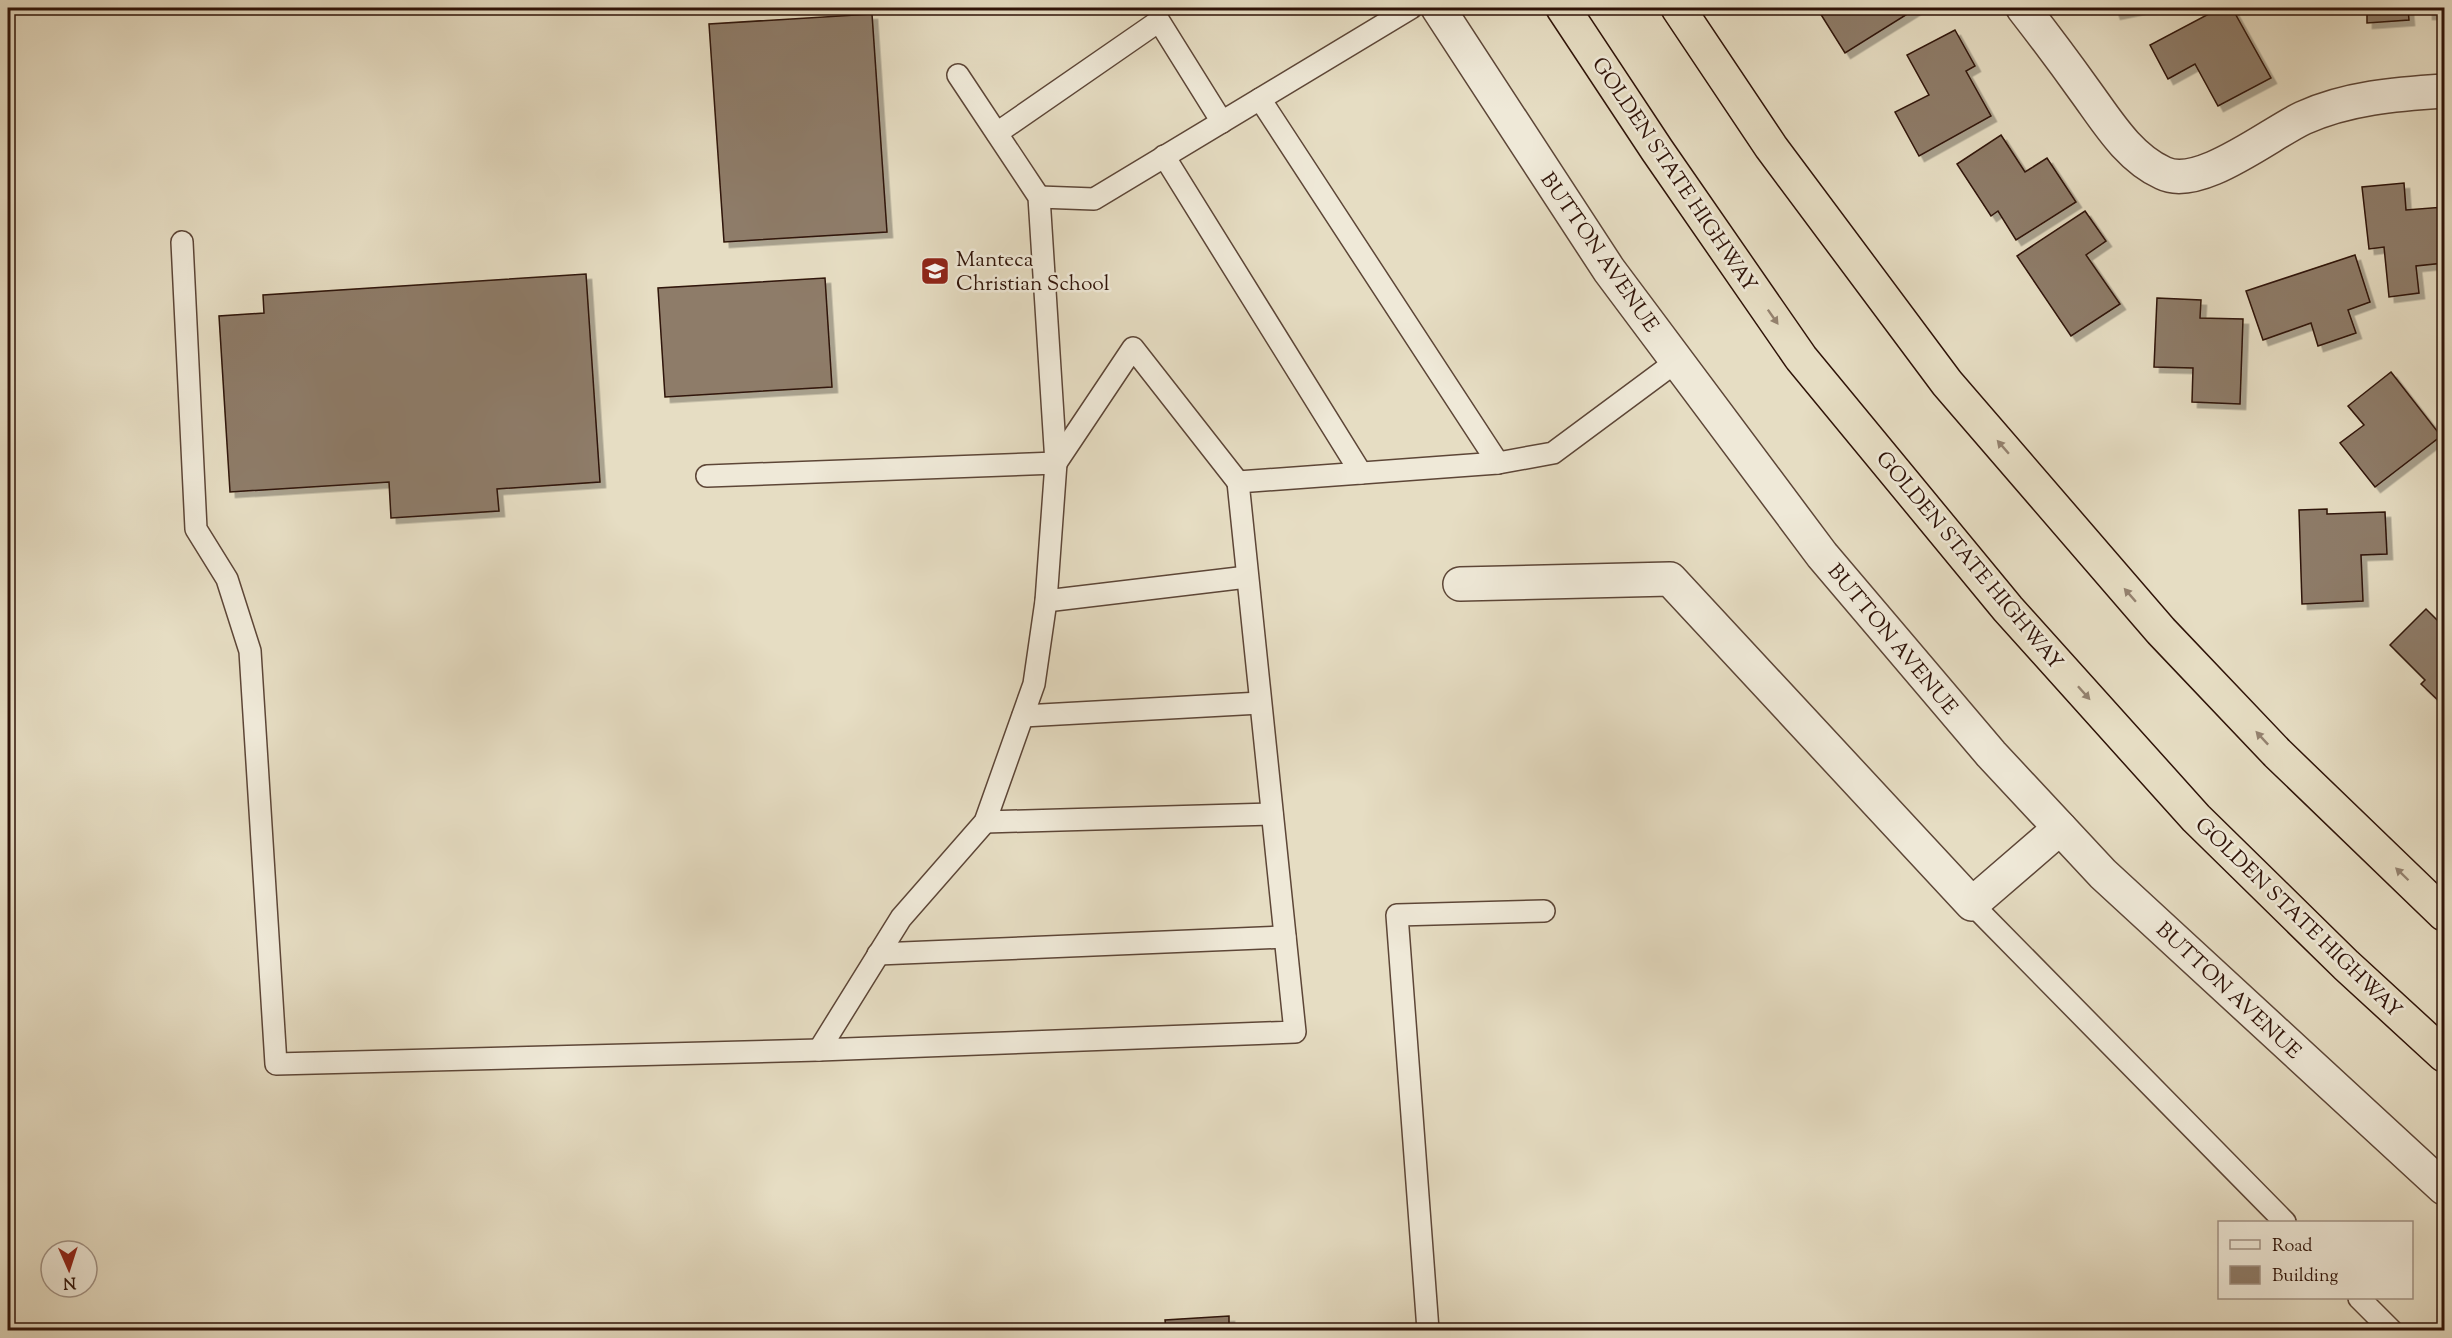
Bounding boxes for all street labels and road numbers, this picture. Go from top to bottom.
street label: GOLDEN STATE HIGHWAY [1583,52,1763,299]
street label: BUTTON AVENUE [1532,167,1665,339]
street label: GOLDEN STATE HIGHWAY [1868,445,2069,677]
street label: BUTTON AVENUE [1819,558,1964,723]
street label: GOLDEN STATE HIGHWAY [2187,811,2408,1026]
street label: BUTTON AVENUE [2148,916,2307,1067]

